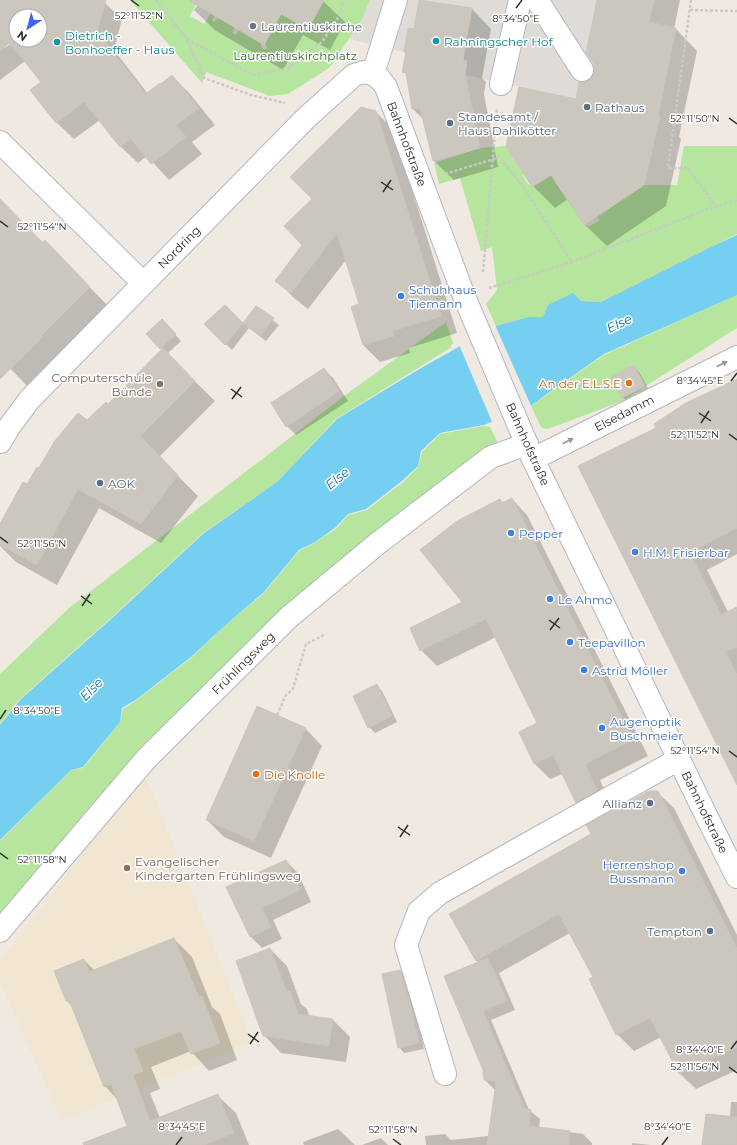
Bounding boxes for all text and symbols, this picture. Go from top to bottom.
north arrow [8,8,48,48]
text: 52°11'52"N [115,9,163,22]
text: 8°34'50"E [492,12,540,25]
place label: Laurentiuskirche [261,19,362,34]
marker: Laurentiuskirche [248,21,258,31]
text: N [14,28,30,44]
place label: Dietrich - Bonhoeffer - Haus [65,28,174,57]
place label: Rahningscher Hof [444,34,554,49]
marker: Rahningscher Hof [431,36,441,46]
marker: Dietrich - Bonhoeffer - Haus [52,37,62,47]
park label: Laurentiuskirchplatz [233,48,357,63]
street label: Bahnhofstraße [384,100,430,188]
place label: Rathaus [595,100,645,115]
marker: Rathaus [582,102,592,112]
place label: Standesamt / Haus Dahlkötter [458,109,556,138]
text: 52°11'50"N [670,112,720,125]
marker: Standesamt / Haus Dahlkötter [445,118,455,128]
text: 52°11'54"N [17,220,67,233]
street label: Nordring [154,222,204,272]
place label: Schuhhaus Tiemann [409,282,477,311]
marker: Schuhhaus Tiemann [396,291,406,301]
water label: Else [604,310,634,336]
one-way arrow [716,361,728,367]
place label: Computerschule Bünde [51,370,152,399]
text: 8°34'45"E [677,374,724,387]
place label: An der E.L.S.E [539,376,621,391]
marker: An der E.L.S.E [624,378,634,388]
marker: Computerschule Bünde [155,379,165,389]
street label: Elsedamm [592,392,656,434]
street label: Bahnhofstraße [503,400,553,488]
text: 52°11'52"N [671,428,719,441]
one-way arrow [563,438,574,444]
water label: Else [322,463,352,493]
place label: AOK [108,476,136,491]
marker: AOK [95,478,105,488]
place label: Pepper [519,526,563,541]
marker: Pepper [506,528,516,538]
text: 52°11'56"N [18,537,66,550]
place label: H.M. Frisierbar [643,545,729,560]
marker: H.M. Frisierbar [630,547,640,557]
place label: Le Ahmo [558,592,612,607]
marker: Le Ahmo [545,594,555,604]
street label: Frühlingsweg [208,628,278,698]
place label: Teepavillon [578,635,646,650]
marker: Teepavillon [565,637,575,647]
place label: Astrid Möller [592,663,668,678]
marker: Astrid Möller [579,665,589,675]
water label: Else [76,674,106,704]
text: 8°34'50"E [13,704,61,717]
place label: Augenoptik Buschmeier [610,714,683,743]
marker: Augenoptik Buschmeier [597,723,607,733]
text: 52°11'54"N [670,744,720,757]
place label: Die Knolle [264,767,325,782]
marker: Die Knolle [251,769,261,779]
street label: Bahnhofstraße [679,769,731,855]
place label: Allianz [602,796,642,811]
marker: Allianz [645,798,655,808]
text: 52°11'58"N [17,853,67,866]
place label: Evangelischer Kindergarten Frühlingsweg [135,854,301,883]
place label: Herrenshop Bussmann [603,857,674,886]
marker: Evangelischer Kindergarten Frühlingsweg [122,863,132,873]
marker: Herrenshop Bussmann [677,866,687,876]
place label: Tempton [647,924,702,939]
marker: Tempton [705,926,715,936]
text: 8°34'40"E [676,1043,724,1056]
text: 52°11'56"N [671,1060,719,1073]
text: 8°34'45"E [159,1120,206,1133]
text: 8°34'40"E [644,1120,692,1133]
text: 52°11'58"N [368,1123,418,1136]

